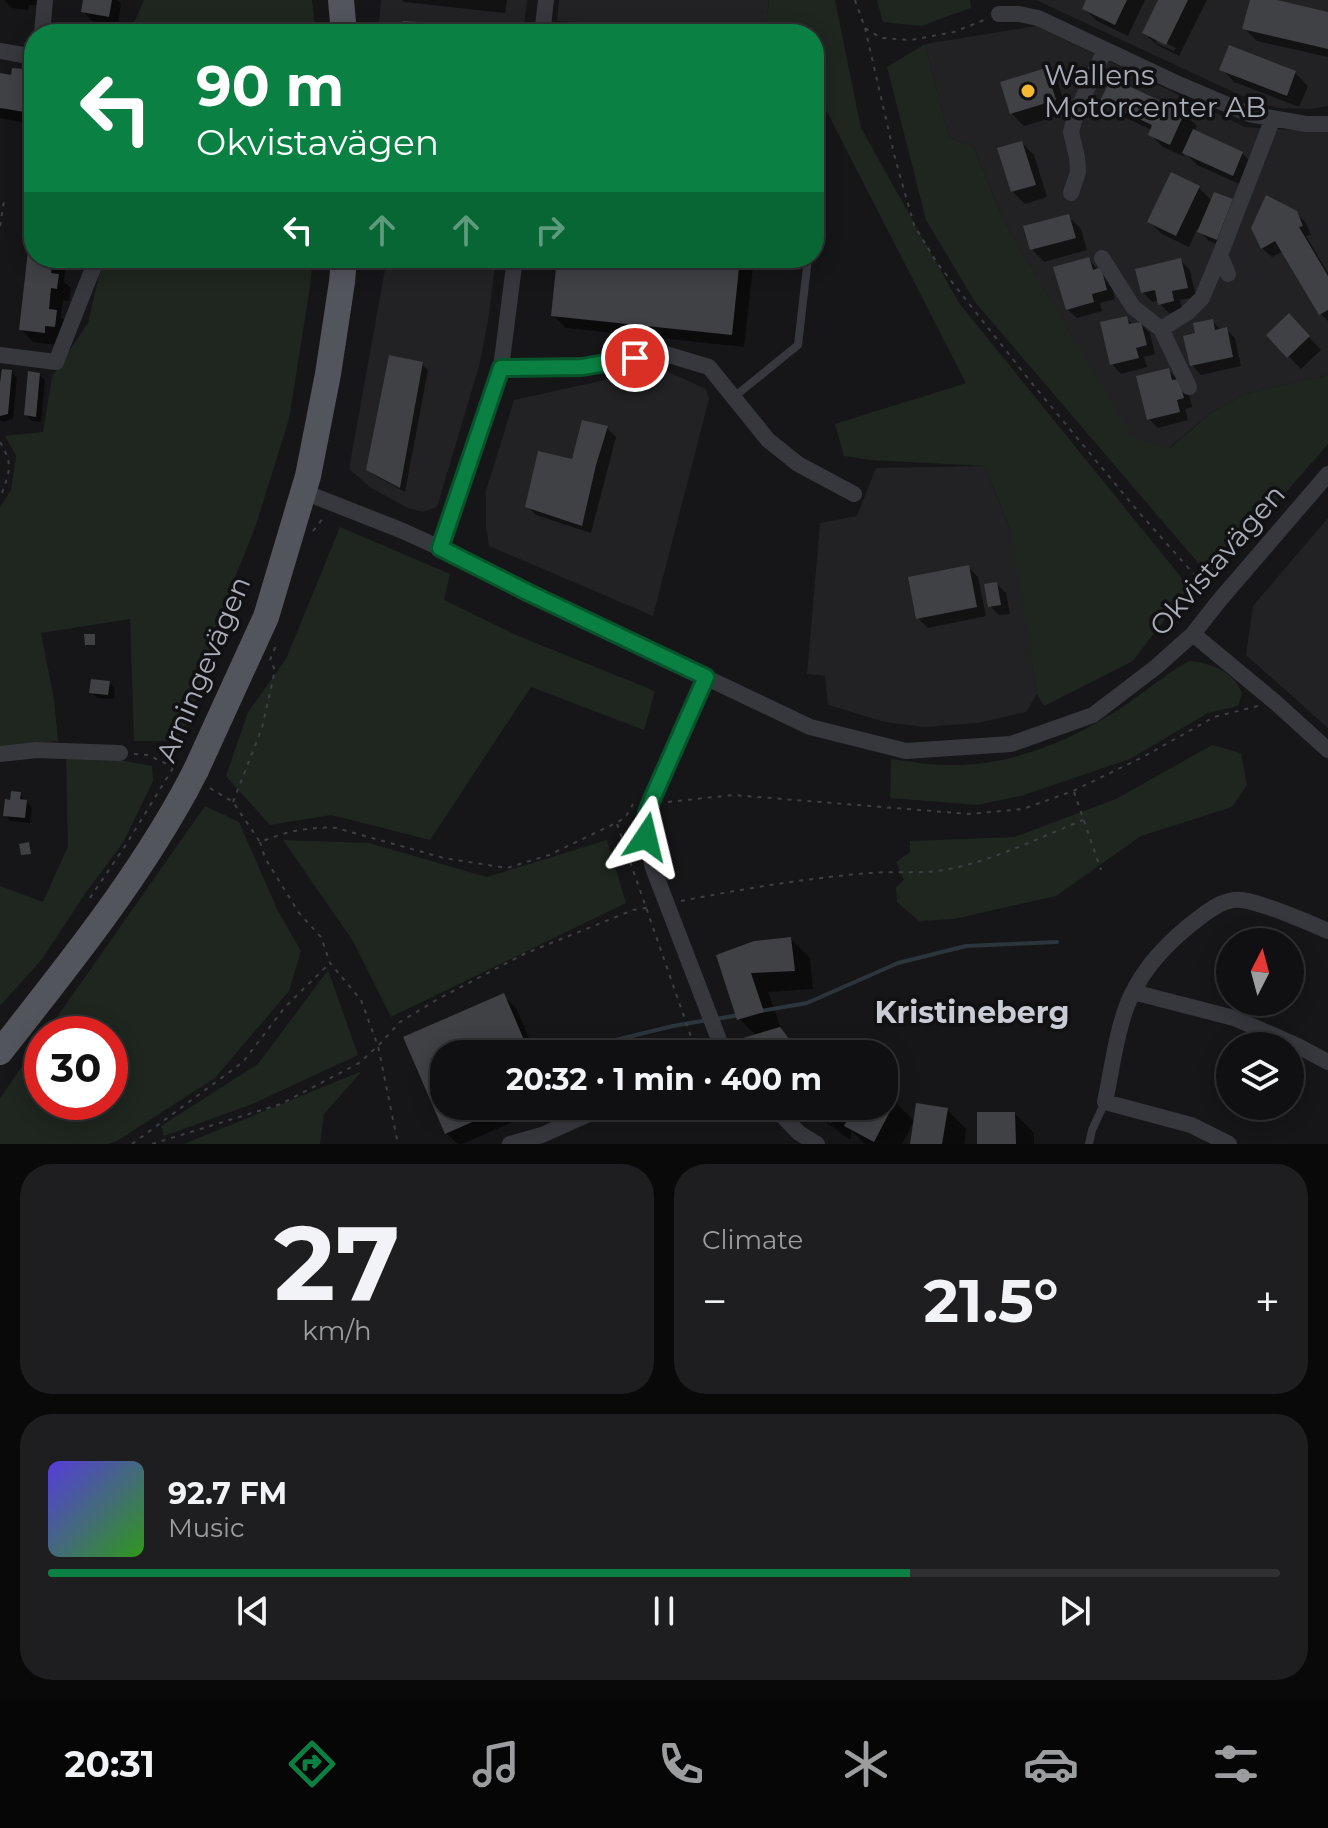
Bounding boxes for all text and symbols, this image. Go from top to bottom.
text: 90 m [196,52,344,120]
icon: left [64,56,168,160]
place label: Wallens Motorcenter AB [1044,58,1266,124]
marker: Wallens Motorcenter AB [1019,82,1037,100]
text: Okvistavägen [196,120,439,164]
icon: left [276,208,320,252]
icon: ahead [360,208,404,252]
icon: ahead [444,208,488,252]
icon: right [528,208,572,252]
pin [601,324,669,392]
icon: arrive [613,336,657,380]
street label: Okvistavägen [1142,478,1292,642]
street label: Arningevägen [149,571,257,767]
position arrow [604,795,688,879]
north arrow [1216,928,1304,1016]
map controls [1216,928,1304,1120]
district label: Kristineberg [875,994,1069,1031]
speed limit sign: 30 [24,1016,128,1120]
button: layers [1216,1032,1304,1120]
text: 20:32 · 1 min · 400 m [506,1061,822,1098]
text: 27 [274,1199,400,1326]
text: Climate [702,1224,803,1256]
text: 21.5° [923,1264,1059,1337]
text: − [702,1274,727,1328]
text: + [1255,1274,1280,1328]
text: km/h [302,1315,372,1347]
text: 92.7 FM [168,1475,287,1512]
text: Music [168,1512,245,1544]
icon: previous [231,1589,275,1633]
icon: pause [642,1589,686,1633]
icon: next [1053,1589,1097,1633]
icon: directions [284,1736,340,1792]
icon: music [468,1736,524,1792]
icon: phone [653,1736,709,1792]
icon: climate [838,1736,894,1792]
icon: car [1023,1736,1079,1792]
icon: filters [1208,1736,1264,1792]
text: 20:31 [64,1742,155,1786]

